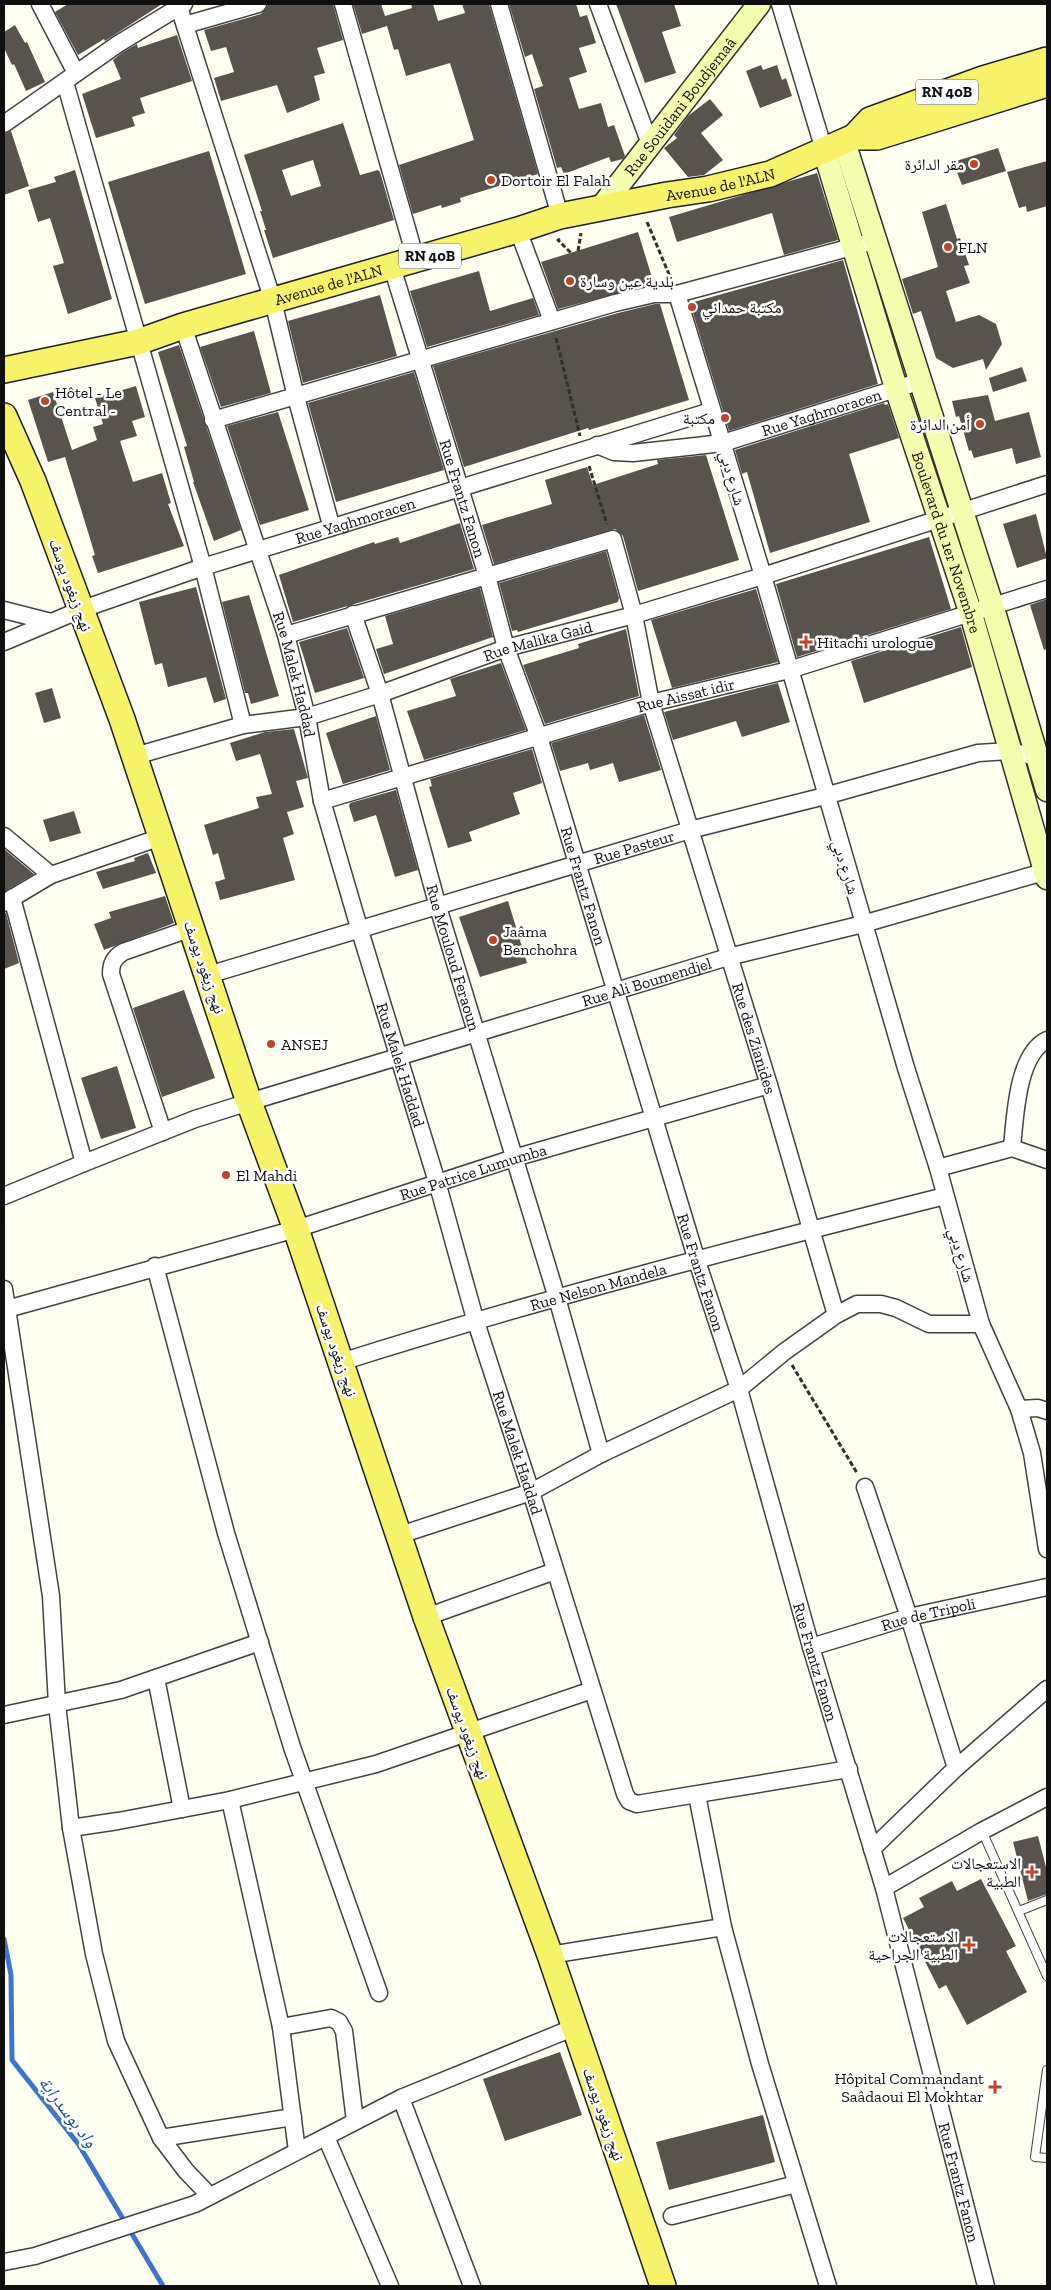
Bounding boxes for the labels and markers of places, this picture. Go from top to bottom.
place label: مقر الدائرة [904,155,964,174]
marker: مقر الدائرة [968,158,980,170]
place label: Dortoir El Falah [501,171,611,190]
marker: Dortoir El Falah [485,174,497,186]
place label: FLN [958,238,988,257]
marker: FLN [942,241,954,253]
place label: بلدية عين وسارة [580,272,674,292]
marker: بلدية عين وسارة [564,275,576,287]
place label: مكتبة حمداني [702,298,782,320]
marker: مكتبة حمداني [686,301,698,313]
place label: Hôtel - Le Central - [55,383,122,420]
marker: Hôtel - Le Central - [39,395,51,407]
place label: مكتبة [683,409,715,428]
marker: مكتبة [719,412,731,424]
place label: أمن الدائرة [910,415,970,435]
marker: أمن الدائرة [974,418,986,430]
place label: Hitachi urologue [817,633,933,652]
marker: Hitachi urologue [799,635,813,649]
place label: Jaâma Benchohra [503,922,578,959]
marker: Jaâma Benchohra [487,934,499,946]
place label: ANSEJ [281,1035,328,1054]
marker: ANSEJ [265,1038,277,1050]
place label: El Mahdi [236,1166,298,1185]
marker: El Mahdi [220,1169,232,1181]
place label: الاستعجالات الطبية [951,1854,1021,1891]
marker: الاستعجالات الطبية [1025,1865,1039,1879]
place label: الاستعجالات الطبية الجراحية [868,1927,958,1964]
marker: الاستعجالات الطبية الجراحية [962,1938,976,1952]
place label: Hôpital Commandant Saâdaoui El Mokhtar [835,2069,984,2106]
marker: Hôpital Commandant Saâdaoui El Mokhtar [988,2080,1002,2094]

